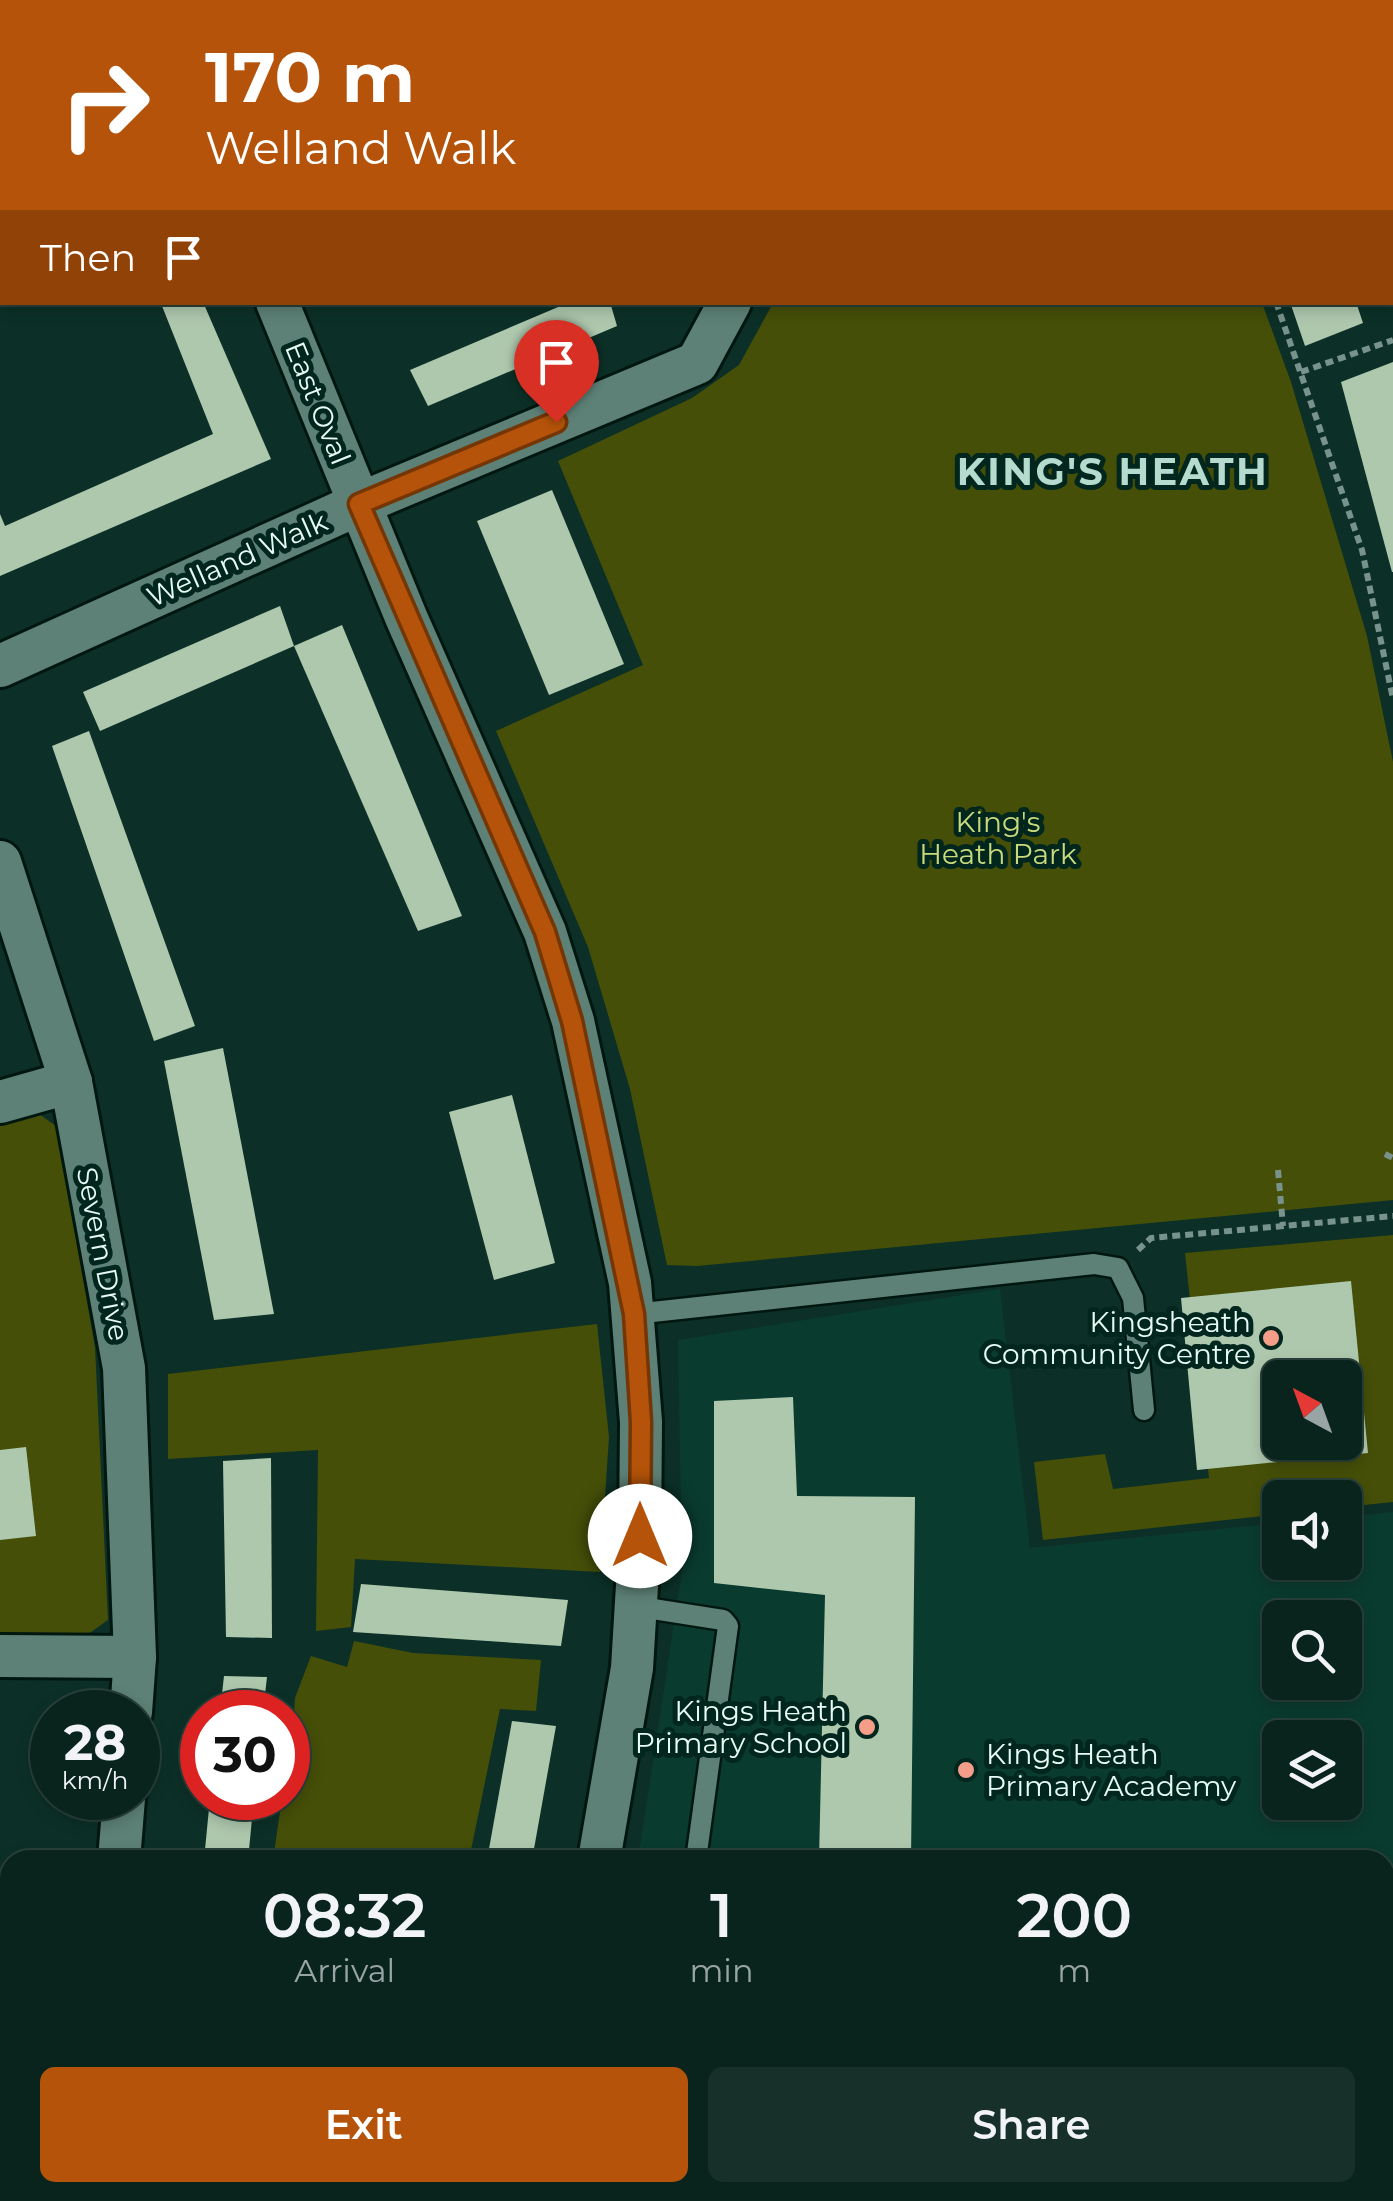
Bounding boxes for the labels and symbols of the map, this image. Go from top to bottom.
pin [514,320,599,423]
street label: East Oval [278,337,358,469]
district label: KING'S HEATH [957,448,1269,495]
street label: Welland Walk [142,504,333,614]
park label: King's Heath Park [919,805,1077,871]
street label: Severn Drive [70,1164,136,1344]
place label: Kingsheath Community Centre [983,1305,1251,1371]
marker: Kingsheath Community Centre [1260,1327,1282,1349]
north arrow [1262,1360,1362,1460]
position arrow [588,1484,692,1588]
speed limit sign: 30 [180,1690,310,1820]
place label: Kings Heath Primary School [635,1694,847,1760]
marker: Kings Heath Primary School [856,1716,878,1738]
place label: Kings Heath Primary Academy [986,1737,1237,1803]
marker: Kings Heath Primary Academy [955,1759,977,1781]

